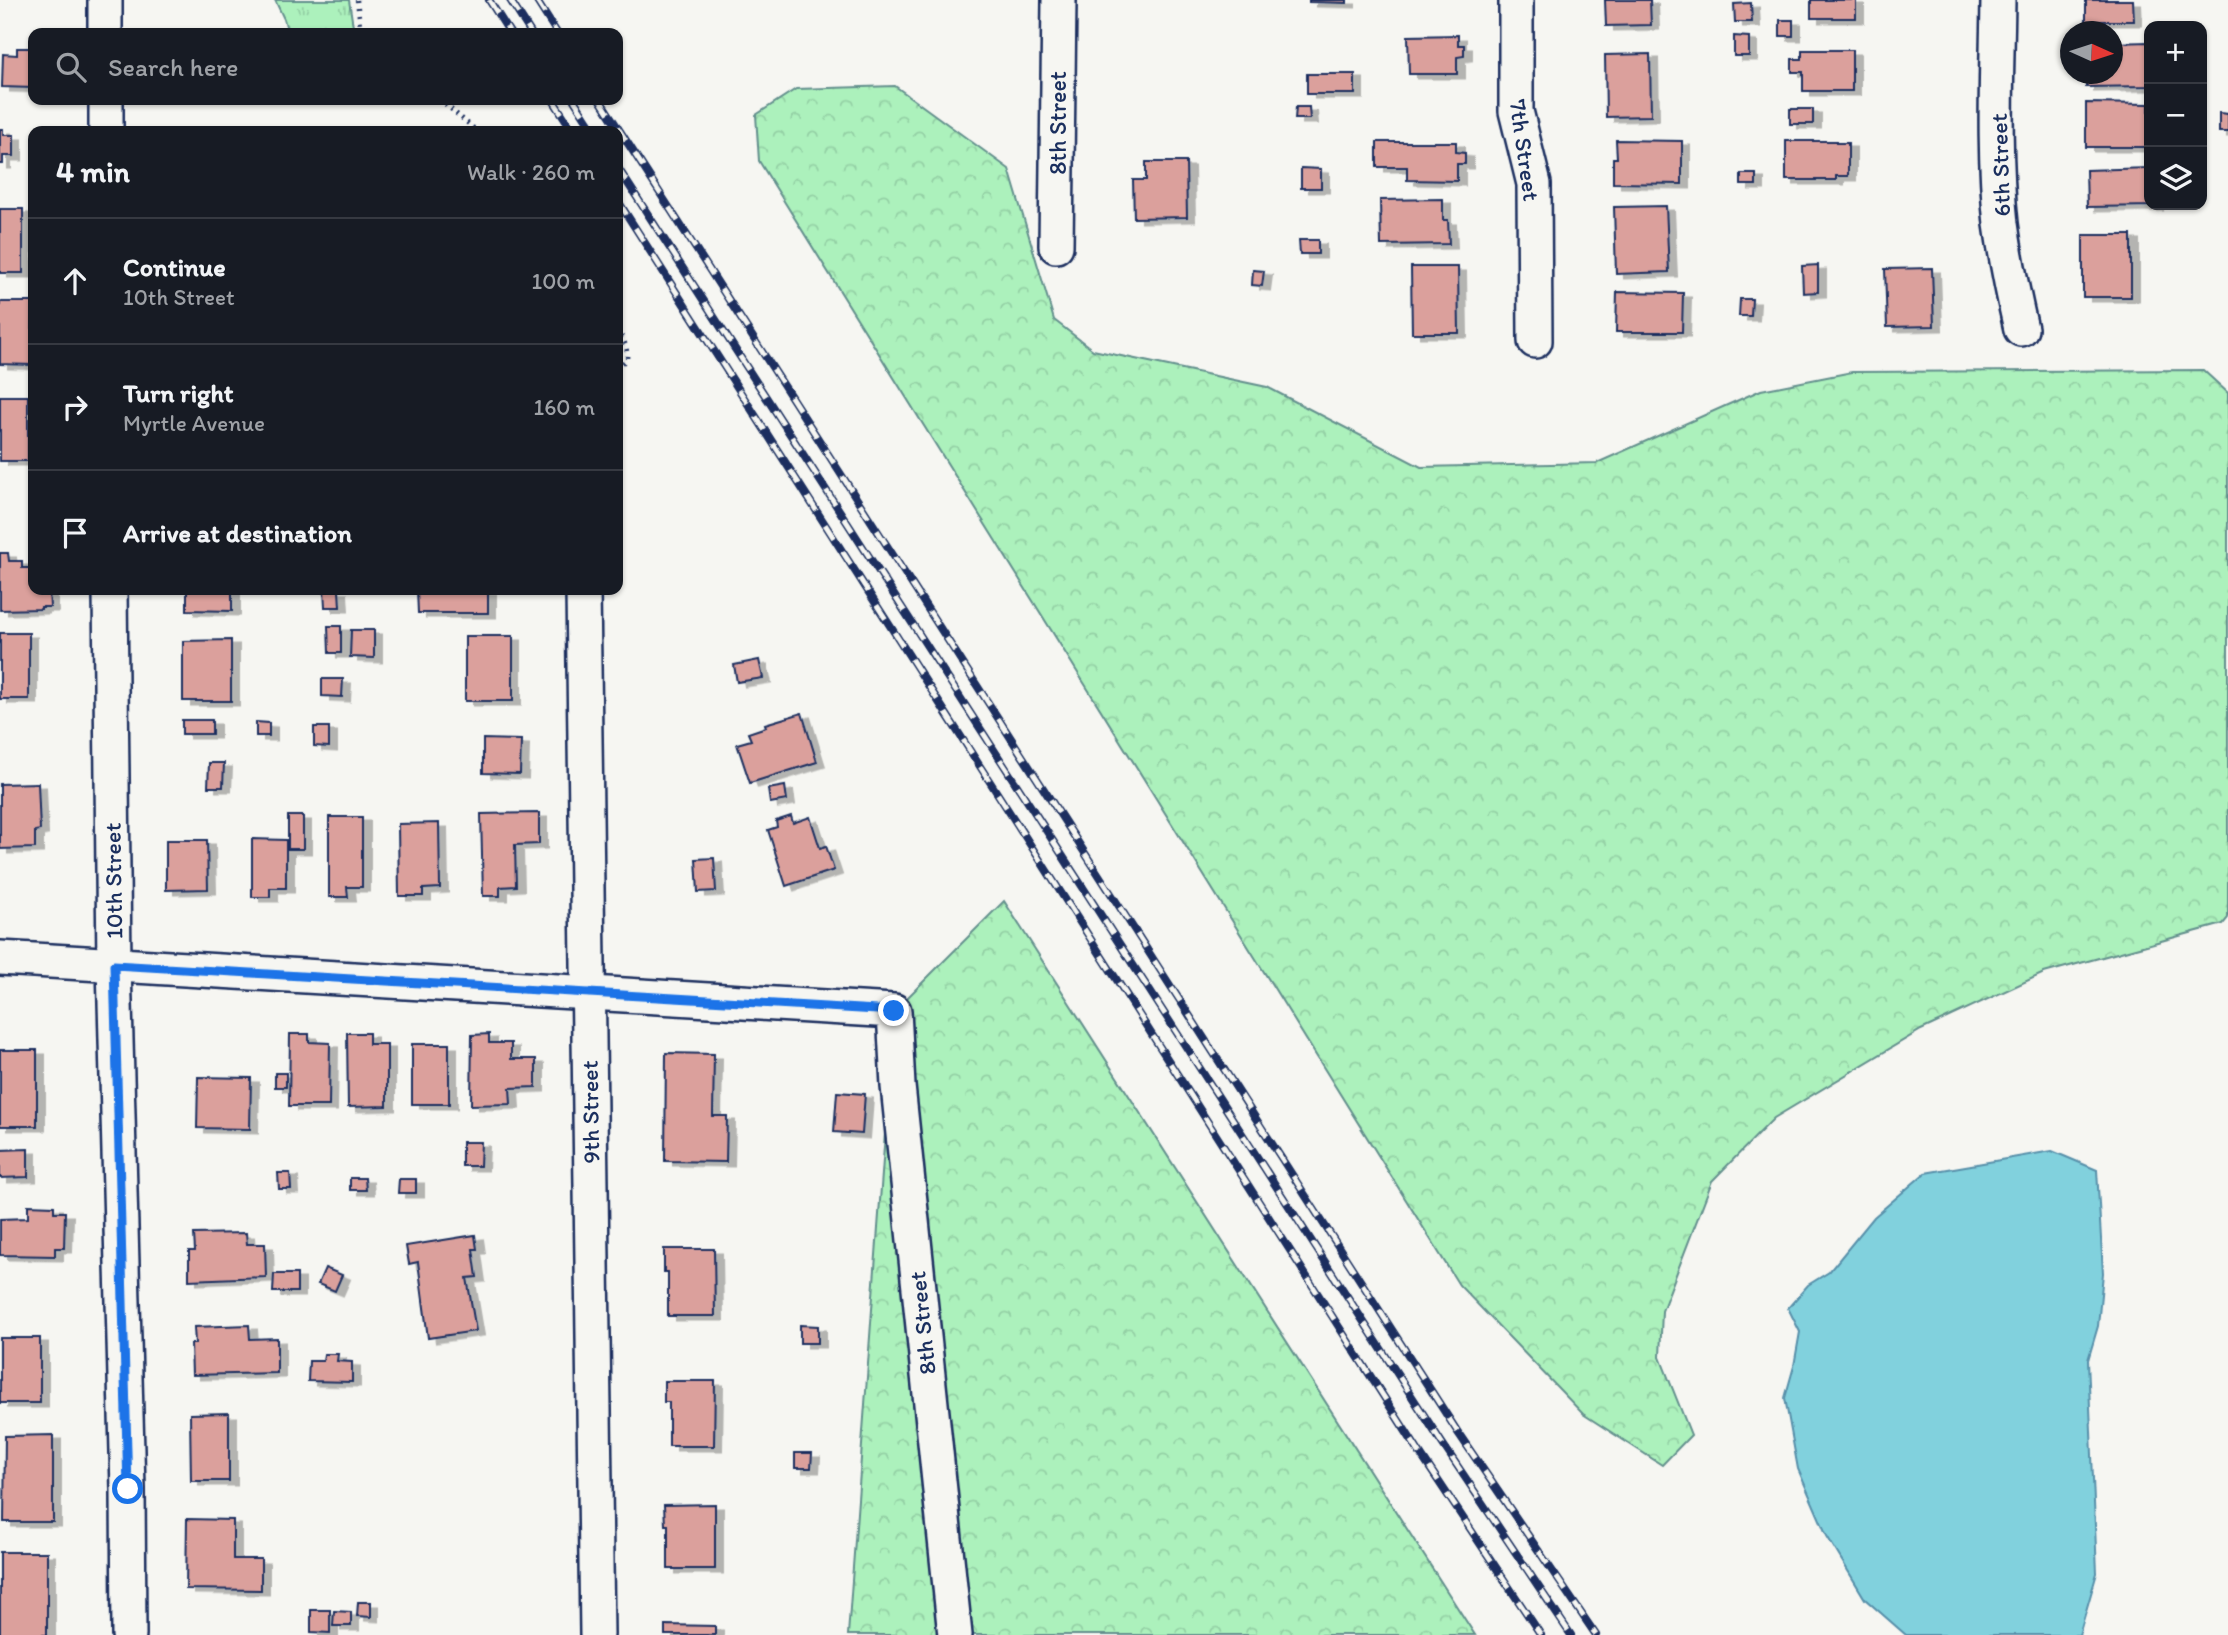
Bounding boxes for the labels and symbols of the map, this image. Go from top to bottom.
north arrow [2060,21,2123,84]
street label: 8th Street [1043,71,1072,175]
street label: 7th Street [1504,97,1546,203]
street label: 6th Street [1984,113,2016,217]
street label: 10th Street [97,823,129,939]
route end [878,995,909,1026]
street label: 9th Street [575,1060,605,1164]
street label: 8th Street [902,1270,942,1376]
route start [112,1473,143,1504]

